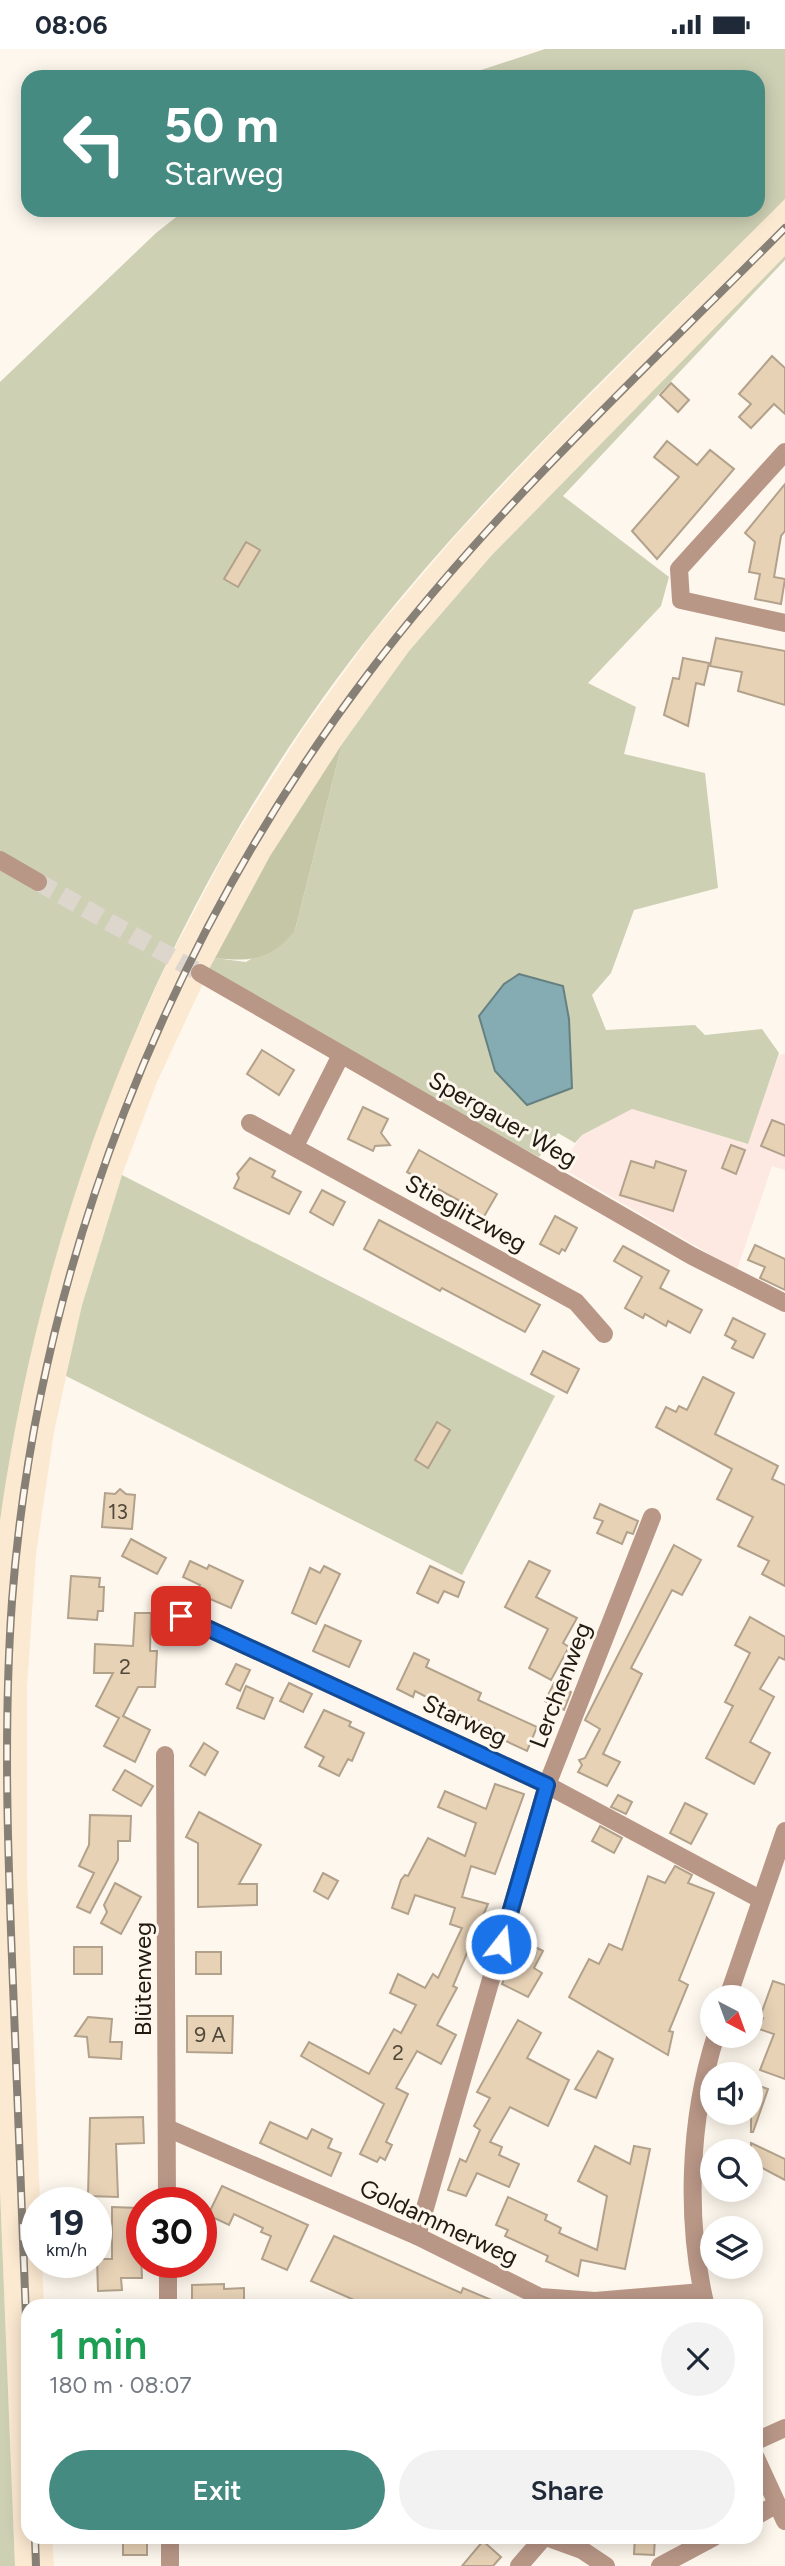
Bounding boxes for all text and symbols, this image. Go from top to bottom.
text: 08:06 [35,9,108,41]
text: 50 m [164,95,279,154]
icon: left [49,98,140,189]
text: Starweg [164,155,284,193]
street label: Spergauer Weg [424,1065,582,1173]
street label: Stieglitzweg [400,1168,532,1258]
house number: 13 [108,1499,128,1524]
pin [151,1586,211,1646]
icon: arrive [162,1597,200,1635]
street label: Lerchenweg [523,1618,597,1752]
house number: 2 [119,1654,131,1679]
street label: Starweg [418,1688,512,1752]
position arrow [464,1907,538,1981]
street label: Blütenweg [128,1922,157,2036]
north arrow [700,1985,763,2047]
map controls [700,1985,763,2279]
house number: 9 A [194,2022,226,2047]
house number: 2 [392,2040,404,2065]
button: sound [700,2062,763,2125]
button: search [700,2139,763,2202]
street label: Goldammerweg [355,2173,523,2271]
speed limit sign: 30 [126,2187,217,2278]
text: 19 [49,2202,84,2244]
button: layers [700,2216,763,2279]
text: km/h [46,2239,87,2261]
text: 1 min [49,2319,147,2370]
button: close [661,2322,735,2396]
text: 180 m · 08:07 [49,2371,192,2399]
button: Exit [49,2450,385,2530]
button: Share [399,2450,735,2530]

